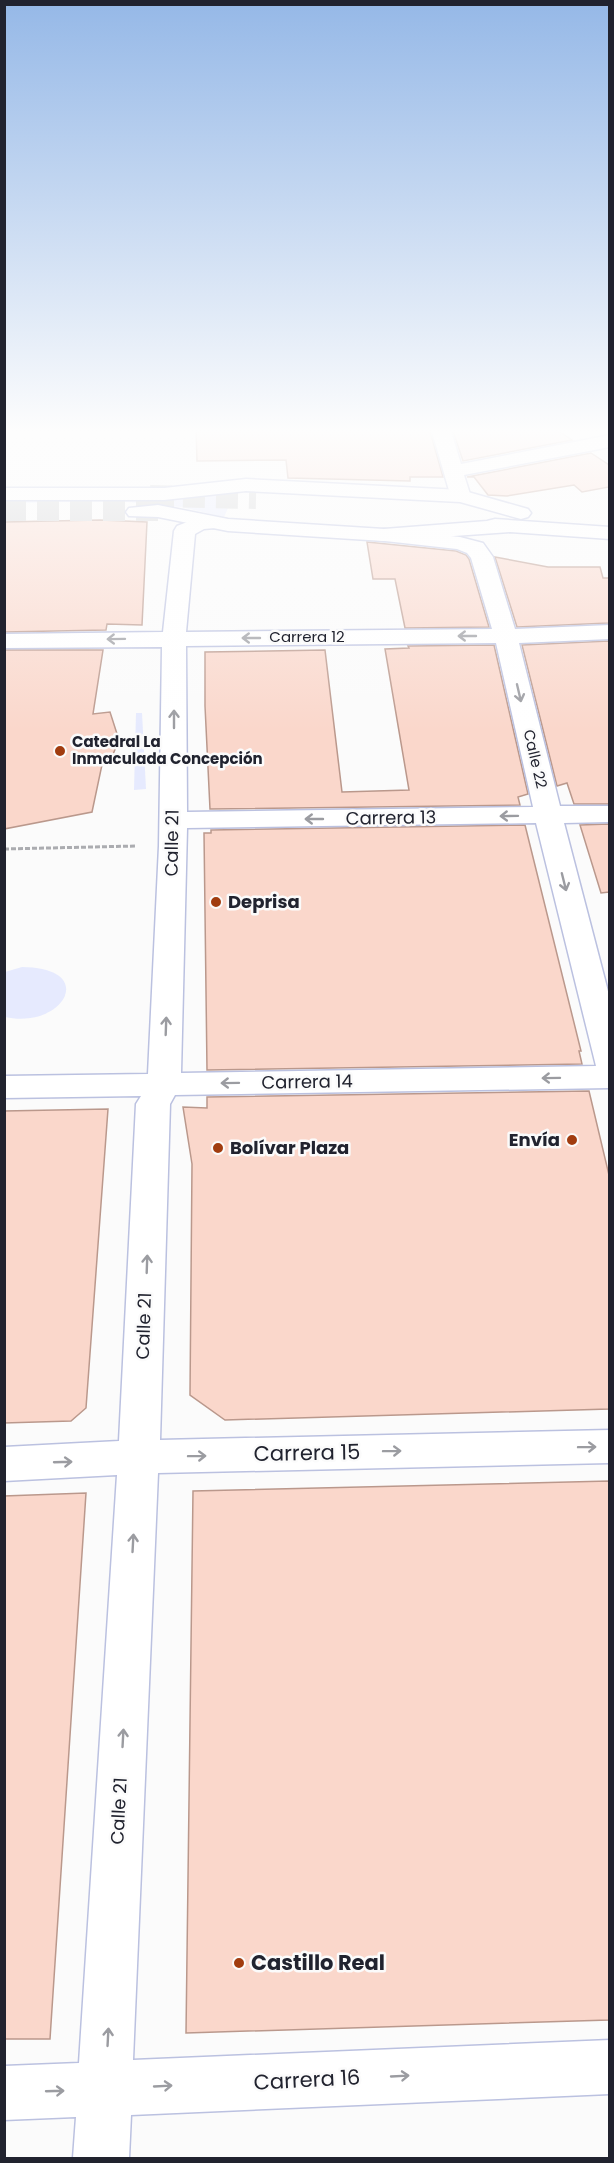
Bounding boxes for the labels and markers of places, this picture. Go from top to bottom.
place label: Catedral La Inmaculada Concepción [72,731,263,769]
marker: Catedral La Inmaculada Concepción [53,744,67,758]
place label: Deprisa [228,889,300,914]
marker: Deprisa [209,895,223,909]
place label: Envía [509,1127,560,1152]
marker: Envía [565,1133,579,1147]
place label: Bolívar Plaza [230,1135,349,1160]
marker: Bolívar Plaza [211,1141,225,1155]
place label: Castillo Real [251,1948,385,1977]
marker: Castillo Real [232,1956,246,1970]

